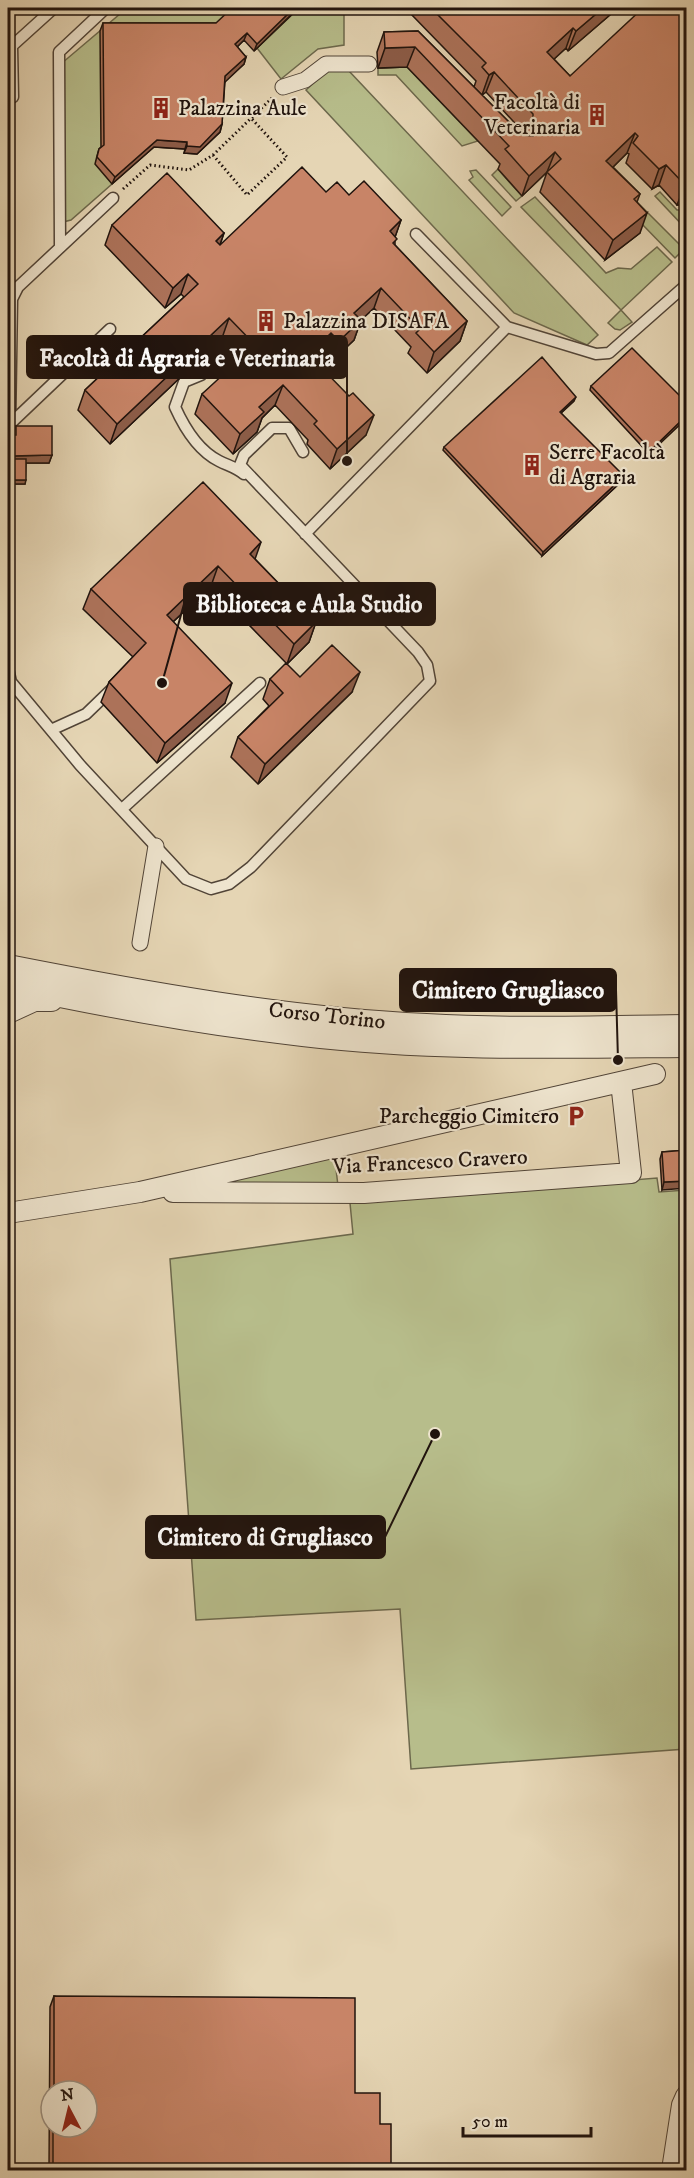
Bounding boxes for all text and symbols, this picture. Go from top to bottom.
place label: Facoltà di Veterinaria [483,89,581,141]
place label: Palazzina Aule [178,95,307,122]
building icon: Palazzina Aule [149,96,173,120]
building icon: Facoltà di Veterinaria [585,103,609,127]
place label: Palazzina DISAFA [283,308,450,335]
building icon: Palazzina DISAFA [254,309,278,333]
callout: Facoltà di Agraria e Veterinaria [27,336,347,378]
text: Facoltà di Agraria e Veterinaria [39,344,336,374]
place label: Serre Facoltà di Agraria [549,439,666,491]
building icon: Serre Facoltà di Agraria [520,453,544,477]
callout: Biblioteca e Aula Studio [184,583,435,625]
text: Biblioteca e Aula Studio [196,590,423,620]
callout: Cimitero Grugliasco [400,969,616,1011]
text: Cimitero Grugliasco [412,976,604,1006]
street label: Corso Torino [267,996,387,1036]
place label: Parcheggio Cimitero [379,1103,559,1130]
parking icon: Parcheggio Cimitero [564,1104,588,1128]
street label: Via Francesco Cravero [331,1143,528,1181]
callout: Cimitero di Grugliasco [146,1516,385,1558]
text: Cimitero di Grugliasco [157,1523,373,1553]
north arrow [39,2079,99,2139]
text: N [60,2084,75,2106]
scale bar [463,2100,590,2138]
text: 50 m [472,2111,508,2133]

